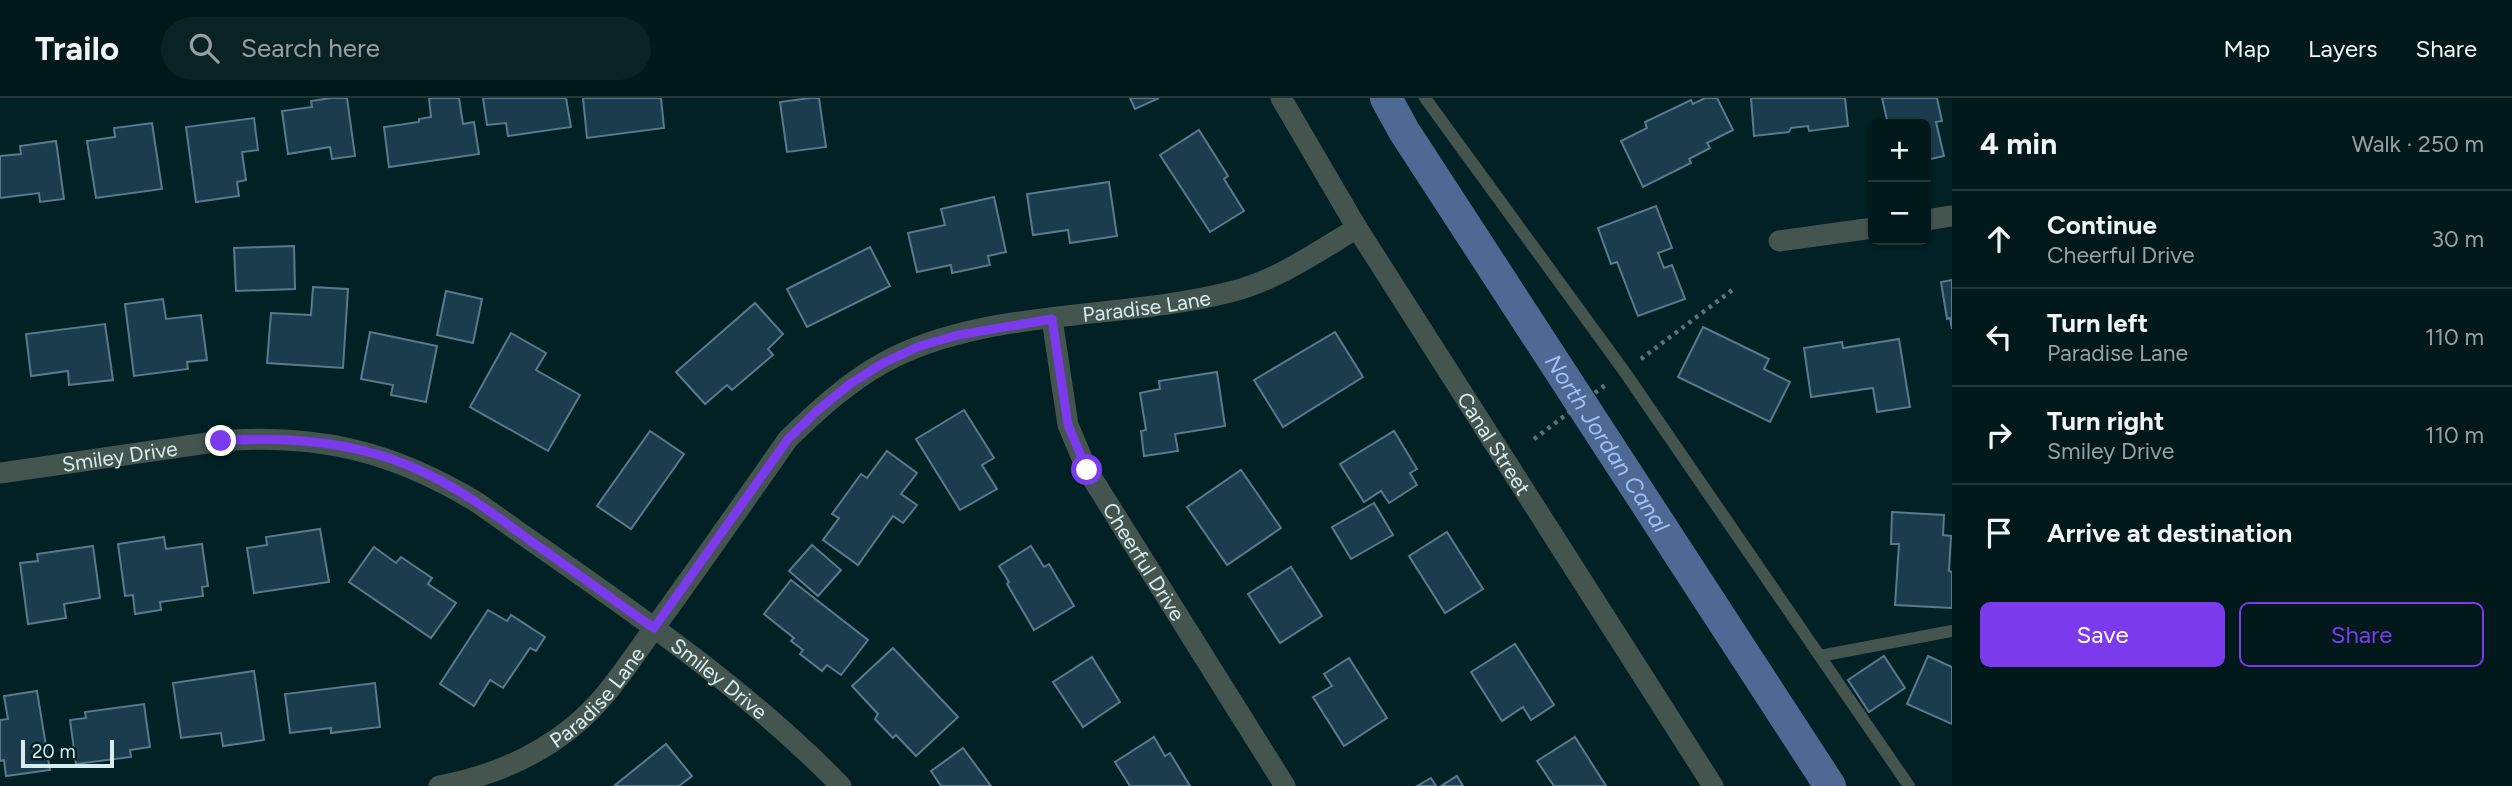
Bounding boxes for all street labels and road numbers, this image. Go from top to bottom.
street label: Paradise Lane [1081,284,1213,326]
street label: Canal Street [1452,387,1536,499]
street label: Smiley Drive [60,435,179,476]
street label: Cheerful Drive [1098,498,1191,625]
street label: Smiley Drive [666,632,773,724]
street label: Paradise Lane [544,642,649,753]

